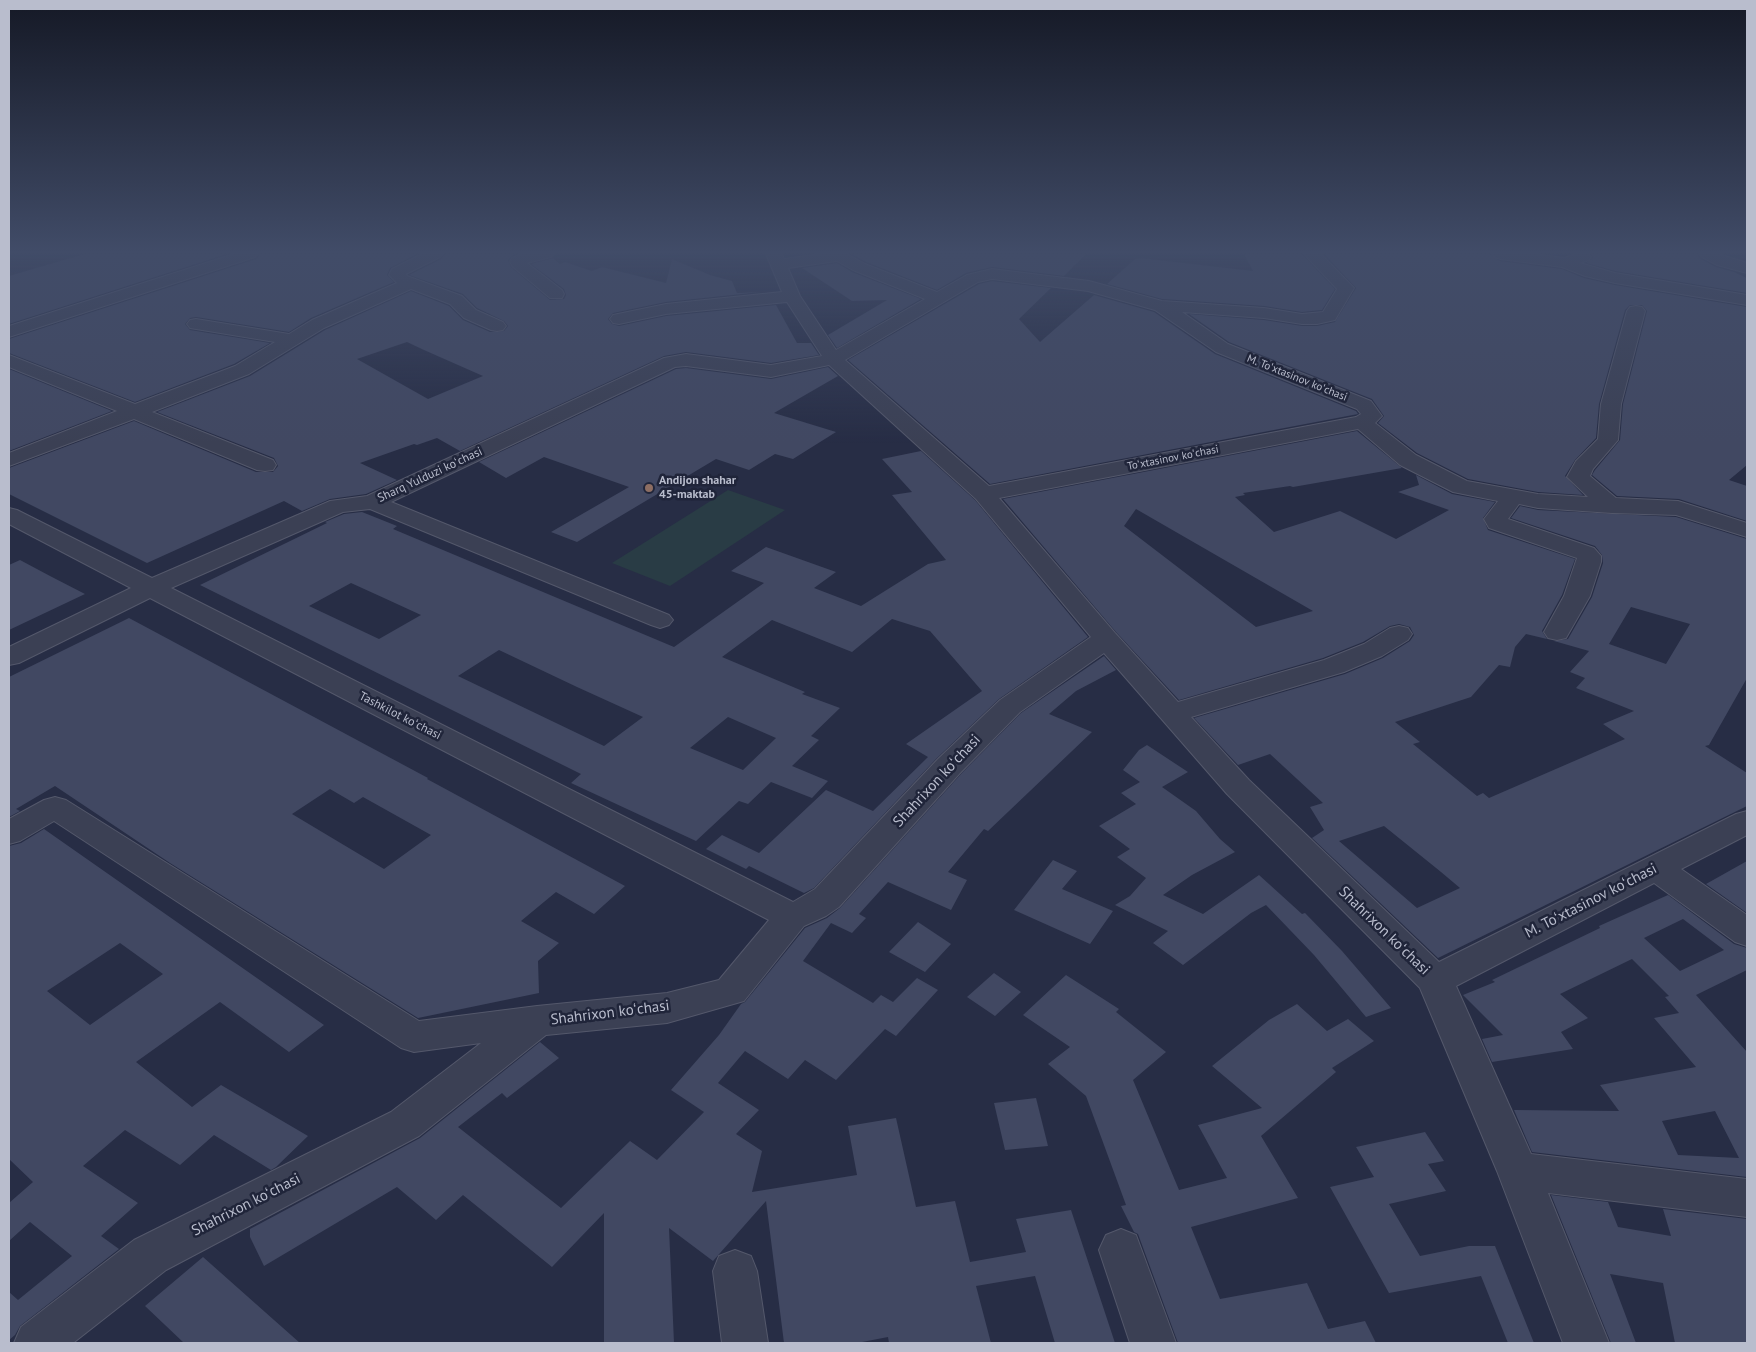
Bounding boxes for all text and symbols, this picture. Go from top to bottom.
street label: M. Toʻxtasinov koʻchasi [1245,352,1349,404]
street label: Toʻxtasinov koʻchasi [1126,443,1220,473]
street label: Sharq Yulduzi koʻchasi [375,444,485,506]
place label: Andijon shahar 45-maktab [659,474,736,502]
marker: Andijon shahar 45-maktab [643,482,655,494]
street label: Tashkilot koʻchasi [357,689,443,743]
street label: Shahrixon koʻchasi [890,731,984,831]
street label: M. Toʻxtasinov koʻchasi [1522,860,1660,942]
street label: Shahrixon koʻchasi [1335,883,1433,979]
street label: Shahrixon koʻchasi [550,997,670,1029]
street label: Shahrixon koʻchasi [189,1170,303,1240]

